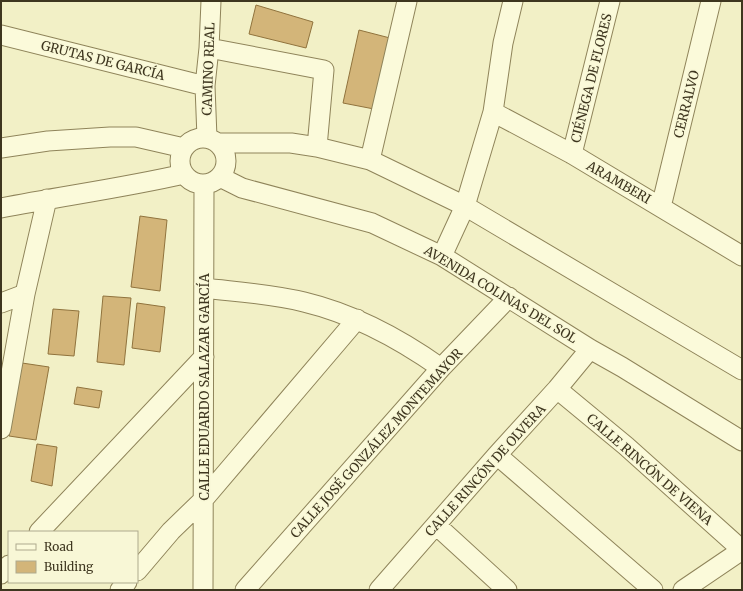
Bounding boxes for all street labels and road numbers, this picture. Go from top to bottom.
street label: CIÉNEGA DE FLORES [566,11,616,145]
street label: CAMINO REAL [198,22,219,116]
street label: GRUTAS DE GARCÍA [39,36,168,84]
street label: CERRALVO [670,68,703,140]
street label: ARAMBERI [583,157,654,208]
street label: AVENIDA COLINAS DEL SOL [420,241,580,347]
street label: CALLE EDUARDO SALAZAR GARCÍA [195,273,213,501]
street label: CALLE JOSÉ GONZÁLEZ MONTEMAYOR [286,344,466,542]
street label: CALLE RINCÓN DE OLVERA [421,399,550,540]
street label: CALLE RINCÓN DE VIENA [583,409,717,529]

